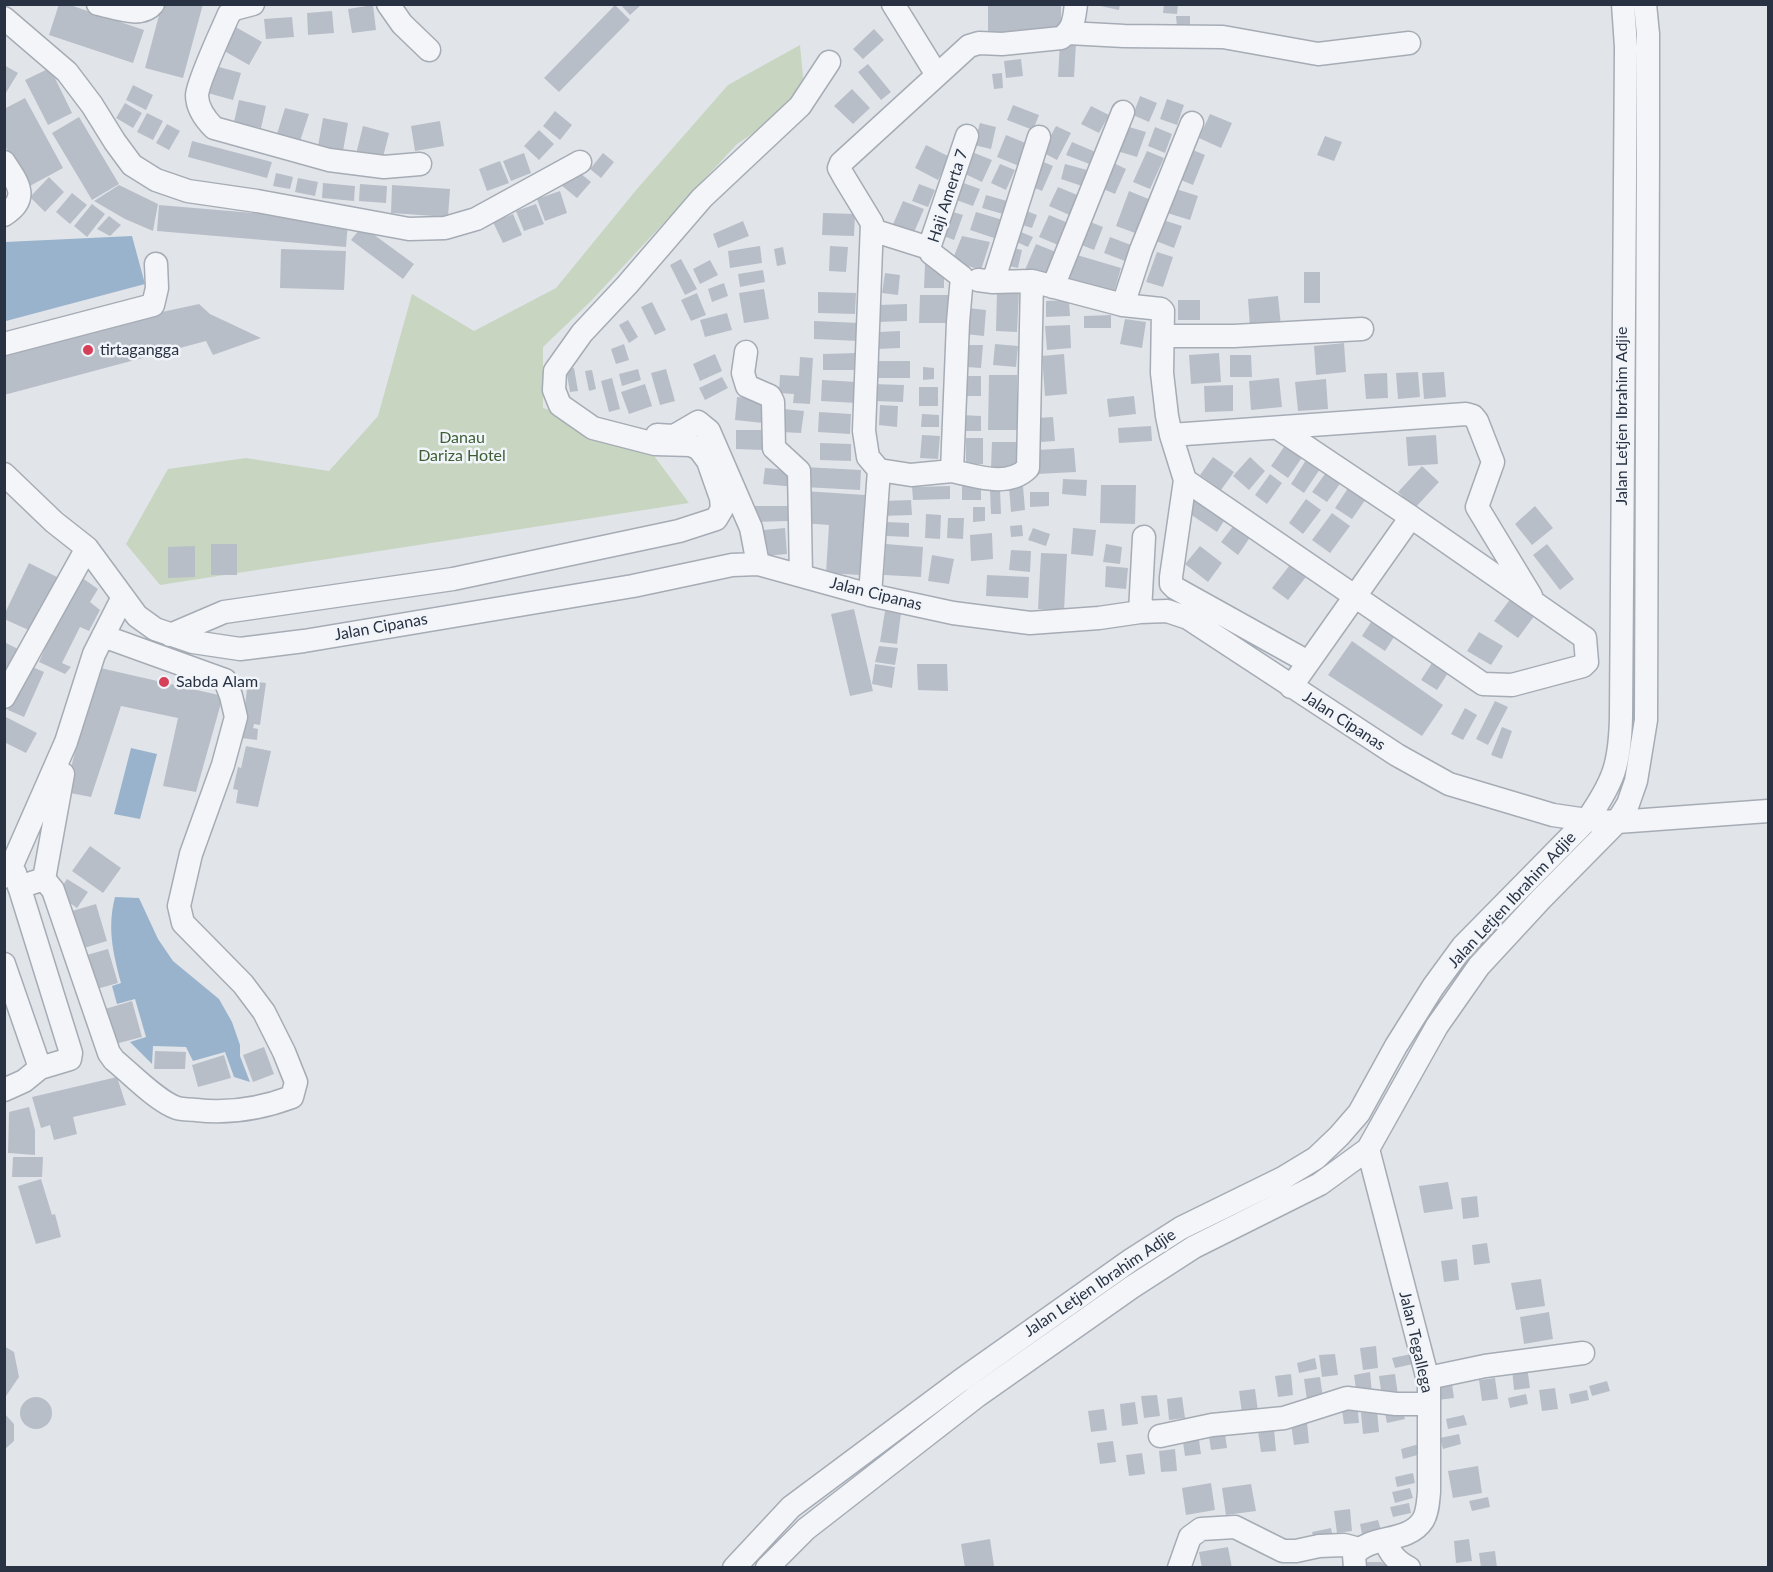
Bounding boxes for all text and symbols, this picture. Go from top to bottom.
street label: Haji Amerta 7 [924,147,972,245]
street label: Jalan Letjen Ibrahim Adjie [1612,327,1632,505]
place label: tirtagangga [100,340,179,360]
marker: tirtagangga [81,343,95,357]
park label: Danau Dariza Hotel [418,428,506,466]
street label: Jalan Cipanas [828,573,924,615]
street label: Jalan Cipanas [333,609,429,645]
place label: Sabda Alam [176,672,258,692]
marker: Sabda Alam [157,675,171,689]
street label: Jalan Cipanas [1299,687,1389,755]
street label: Jalan Letjen Ibrahim Adjie [1444,828,1580,972]
street label: Jalan Letjen Ibrahim Adjie [1020,1225,1180,1341]
street label: Jalan Tegallega [1395,1289,1437,1395]

